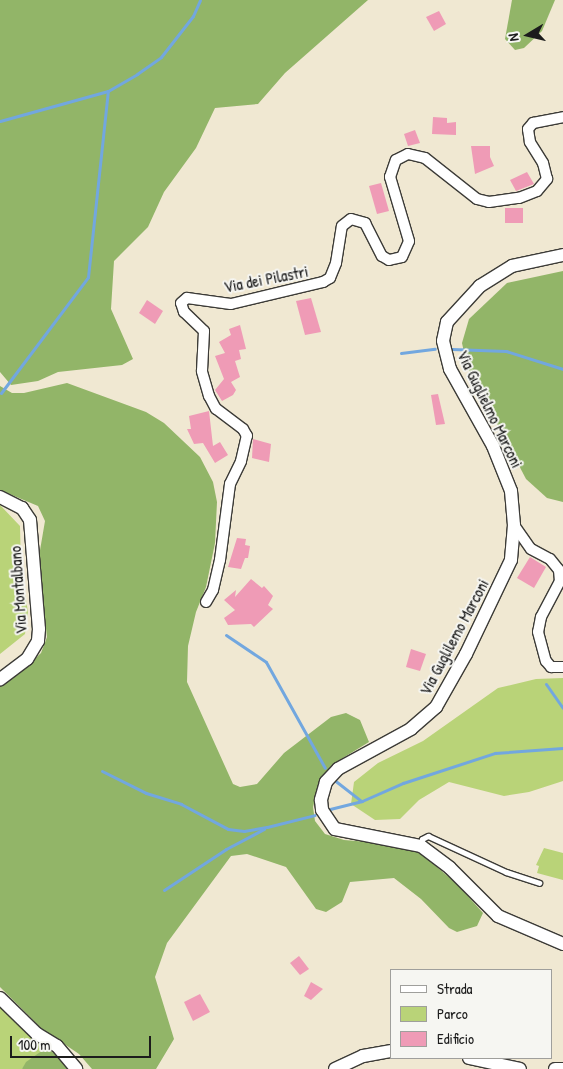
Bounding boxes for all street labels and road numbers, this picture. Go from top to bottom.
street label: Via dei Pilastri [222,261,310,297]
street label: Via Guglielmo Marconi [453,347,527,471]
street label: Via Montalbano [5,545,31,635]
street label: Via Guglilemo Marconi [415,576,493,698]

